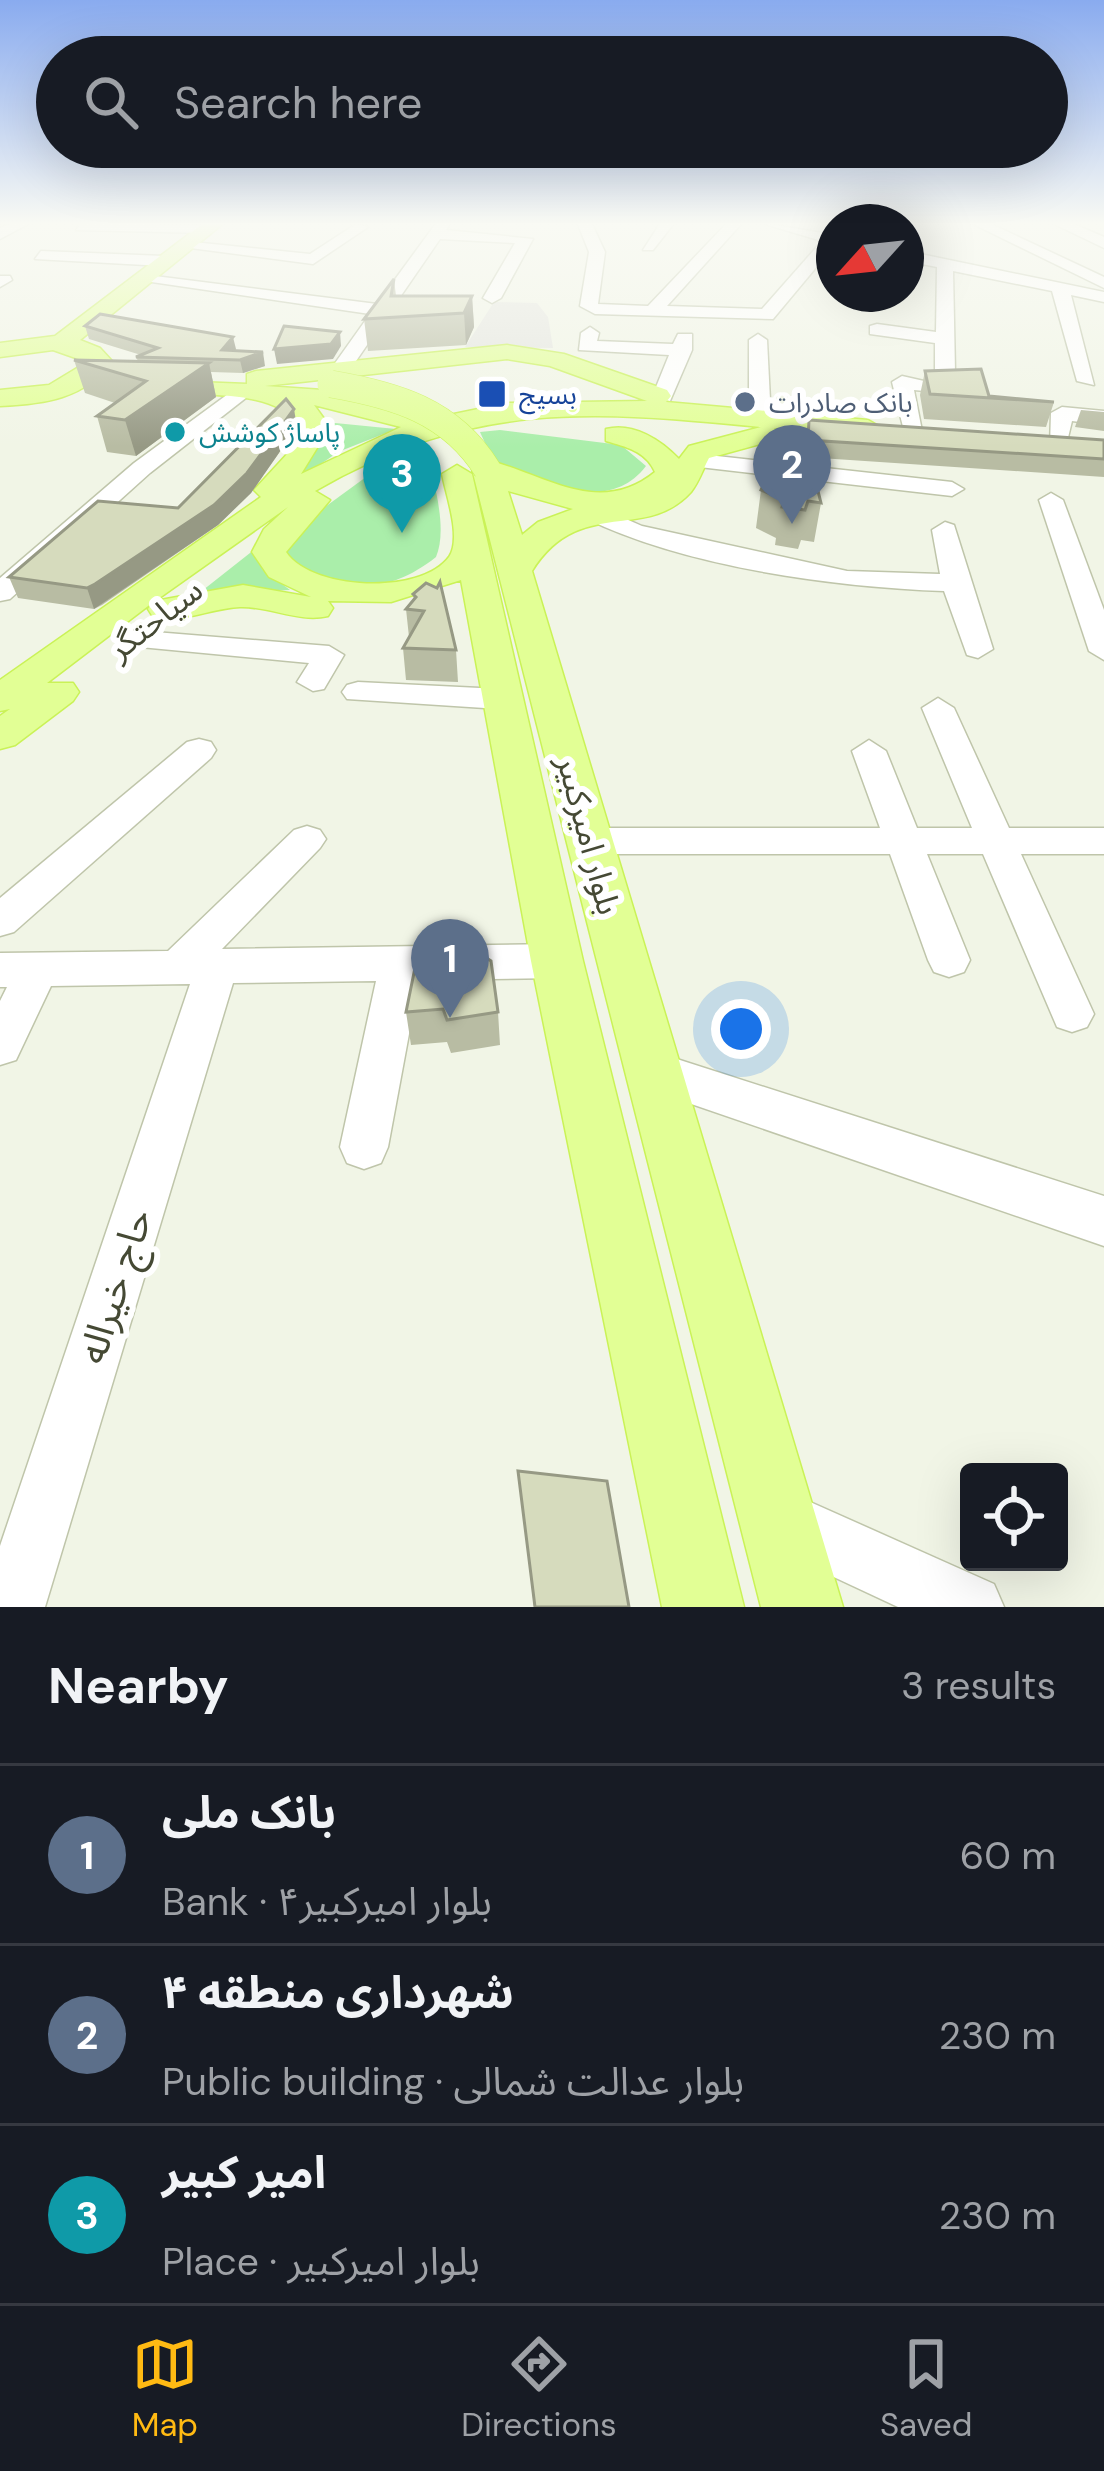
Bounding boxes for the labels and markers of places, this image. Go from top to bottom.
place label: بسیج [519,377,577,415]
marker: بسیج [476,378,508,410]
place label: بانک صادرات [769,385,912,420]
marker: بانک صادرات [732,389,758,415]
place label: پاساژ کوشش [199,415,340,450]
marker: پاساژ کوشش [162,419,188,445]
pin: 2 [753,425,831,524]
pin: 3 [363,434,441,533]
pin: 1 [411,919,489,1018]

